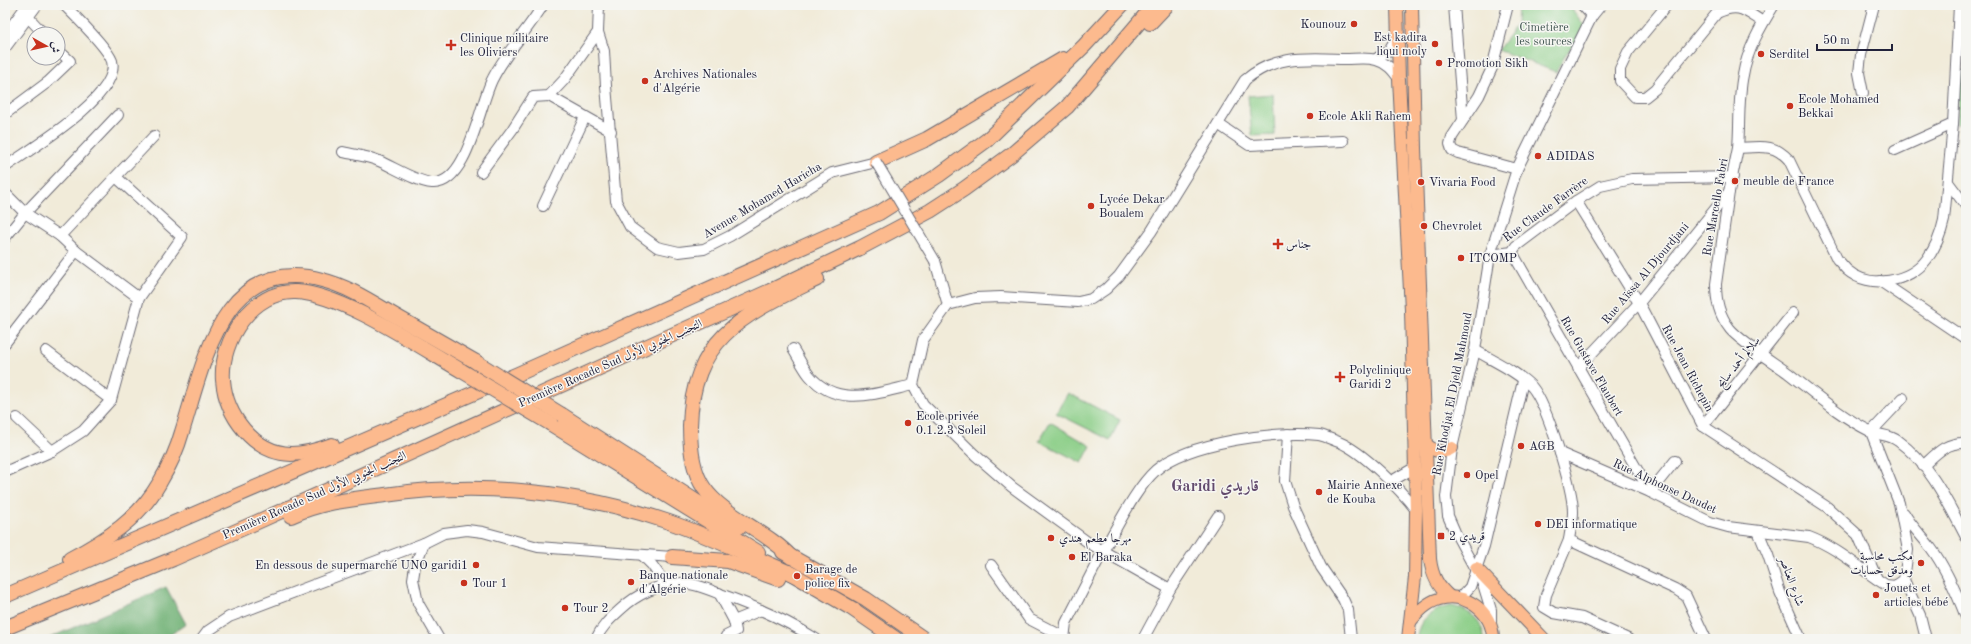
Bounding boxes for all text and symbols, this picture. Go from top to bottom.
place label: Kounouz [1300,19,1346,31]
marker: Kounouz [1349,19,1359,29]
park label: Cimetière les sources [1516,22,1572,48]
north arrow [26,26,66,66]
scale bar [1817,26,1892,52]
place label: Est kadira liqui moly [1373,32,1428,58]
place label: Clinique militaire les Oliviers [460,33,549,59]
text: 50 m [1823,34,1850,47]
marker: Clinique militaire les Oliviers [445,39,457,51]
marker: Est kadira liqui moly [1430,39,1440,49]
text: ش [48,41,61,53]
marker: Serditel [1756,49,1766,59]
place label: Serditel [1769,49,1809,61]
marker: Promotion Sikh [1434,58,1444,68]
place label: Promotion Sikh [1447,58,1529,70]
place label: Archives Nationales d'Algérie [653,69,757,95]
marker: Archives Nationales d'Algérie [640,76,650,86]
place label: Ecole Mohamed Bekkai [1798,94,1879,120]
marker: Ecole Mohamed Bekkai [1785,101,1795,111]
marker: Ecole Akli Rahem [1305,111,1315,121]
place label: Ecole Akli Rahem [1318,111,1411,123]
marker: ADIDAS [1533,151,1543,161]
place label: ADIDAS [1546,151,1594,163]
street label: Rue Marcello Fabri [1701,157,1730,257]
street label: Avenue Mohamed Haricha [701,161,824,241]
street label: Rue Claude Farrère [1501,175,1591,245]
marker: meuble de France [1730,176,1740,186]
place label: meuble de France [1743,176,1835,188]
marker: Vivaria Food [1416,177,1426,187]
place label: Vivaria Food [1429,177,1496,189]
place label: Lycée Dekar Boualem [1099,194,1165,220]
marker: Lycée Dekar Boualem [1086,201,1096,211]
marker: Chevrolet [1419,221,1429,231]
place label: Chevrolet [1432,221,1482,233]
street label: Rue Aïssa Al Djourdjani [1600,221,1692,327]
marker: جناس [1273,239,1283,249]
place label: جناس [1286,239,1312,252]
marker: ITCOMP [1456,253,1466,263]
place label: ITCOMP [1469,253,1517,265]
street label: Rue Khodjat El Djeld Mahmoud [1431,311,1475,477]
street label: Première Rocade Sud التجنب الجنوبي الأول [515,314,706,413]
street label: Rue Gustave Flaubert [1558,315,1625,418]
street label: Rue Jean Richepin [1659,323,1715,414]
street label: سلالم أحمد سايح [1712,333,1766,393]
place label: Polyclinique Garidi 2 [1349,365,1411,391]
marker: Polyclinique Garidi 2 [1334,371,1346,383]
place label: Ecole privée 0.1.2.3 Soleil [916,411,986,437]
marker: Ecole privée 0.1.2.3 Soleil [903,418,913,428]
marker: AGB [1516,441,1526,451]
place label: AGB [1529,441,1555,453]
street label: Première Rocade Sud التجنب الجنوبي الأول [219,446,410,545]
street label: Rue Alphonse Daudet [1611,458,1718,516]
marker: Opel [1462,470,1472,480]
place label: Opel [1475,470,1498,482]
district label: Garidi قاريدي [1171,478,1259,499]
place label: Mairie Annexe de Kouba [1327,480,1403,506]
marker: Mairie Annexe de Kouba [1314,487,1324,497]
marker: DEI informatique [1533,519,1543,529]
place label: DEI informatique [1546,519,1638,531]
marker: قريدي 2 [1436,531,1446,541]
place label: قريدي 2 [1449,531,1485,546]
marker: مهرجا مطعم هندي [1046,533,1056,543]
place label: مهرجا مطعم هندي [1059,533,1132,549]
place label: مكتب محاسبة ومدقق حسابات [1850,550,1913,578]
marker: El Baraka [1067,552,1077,562]
place label: El Baraka [1080,552,1132,564]
street label: شارع العناصر [1772,553,1806,609]
marker: مكتب محاسبة ومدقق حسابات [1916,558,1926,568]
place label: En dessous de supermarché UNO garidi1 [255,560,468,572]
marker: En dessous de supermarché UNO garidi1 [471,560,481,570]
place label: Barage de police fix [805,564,858,590]
place label: Banque nationale d'Algérie [639,570,728,596]
marker: Barage de police fix [792,571,802,581]
marker: Banque nationale d'Algérie [626,577,636,587]
marker: Tour 1 [459,578,469,588]
place label: Tour 1 [472,578,507,590]
place label: Jouets et articles bébé [1884,583,1949,609]
marker: Jouets et articles bébé [1871,590,1881,600]
marker: Tour 2 [560,603,570,613]
place label: Tour 2 [573,603,608,615]

